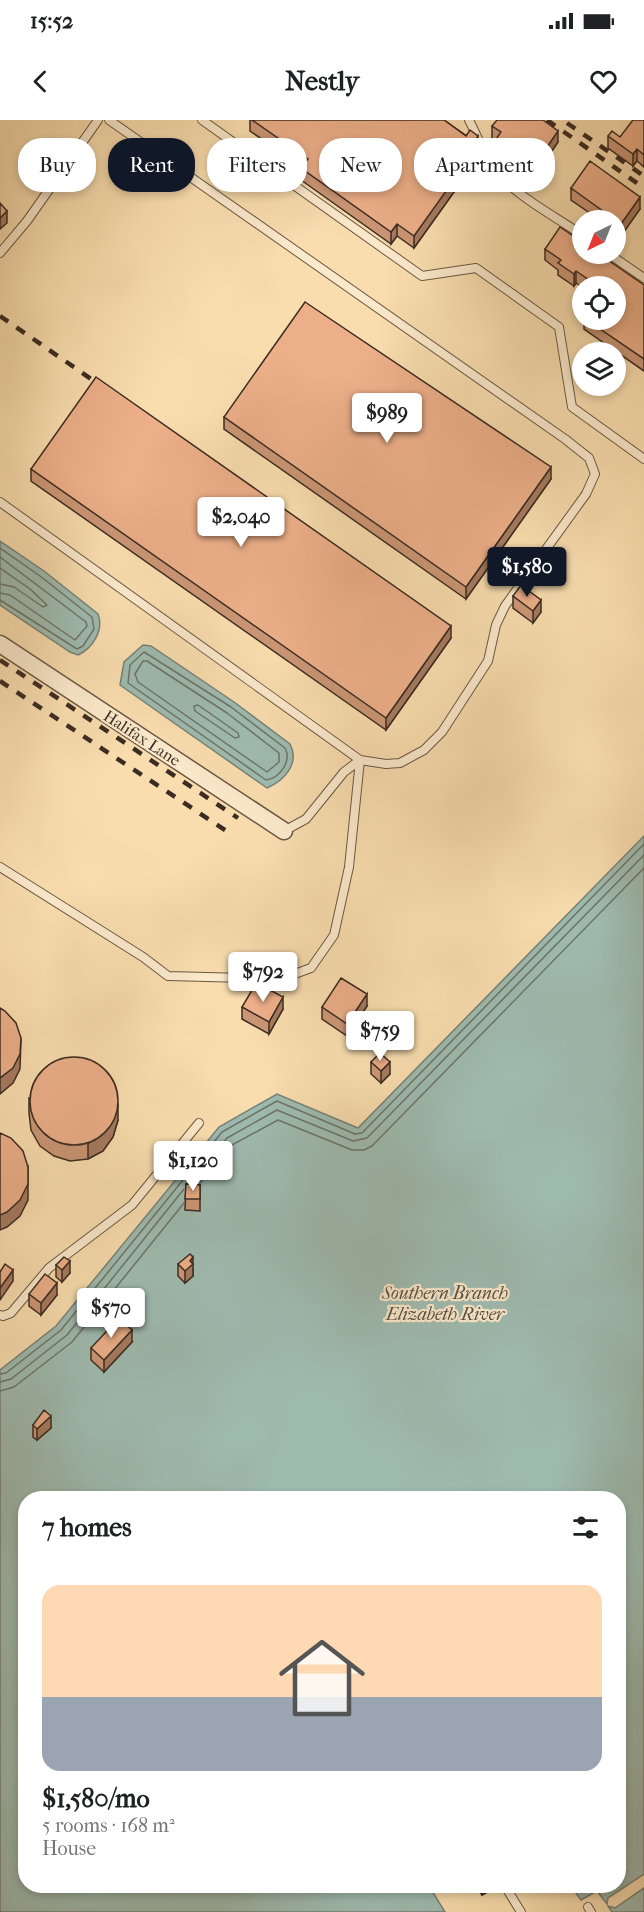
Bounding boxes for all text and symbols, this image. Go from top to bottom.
text: 15:52 [30,8,73,34]
icon: back [24,65,57,98]
text: Nestly [285,65,359,97]
icon: heart [587,65,620,98]
chip: Buy [18,138,96,192]
chip: Rent [108,138,195,192]
chip: Filters [207,138,307,192]
chip: New [319,138,402,192]
chip: Apartment [414,138,555,192]
north arrow [572,210,626,264]
map controls [572,210,626,396]
button: locate [572,276,626,330]
button: layers [572,342,626,396]
pin: $989 [351,393,423,444]
text: $989 [366,401,408,424]
pin: $2,040 [192,497,290,548]
text: $2,040 [211,505,271,528]
pin: $1,580 [478,547,576,598]
text: $1,580 [501,555,553,578]
street label: Halifax Lane [100,706,184,770]
pin: $792 [227,952,299,1003]
text: $792 [242,960,284,983]
pin: $759 [344,1011,416,1062]
text: $759 [360,1019,400,1042]
pin: $1,120 [144,1141,242,1192]
text: $1,120 [168,1149,218,1172]
water label: Southern Branch Elizabeth River [381,1283,508,1325]
pin: $570 [75,1288,147,1339]
text: $570 [91,1296,131,1319]
icon: filters [569,1511,602,1544]
text: 7 homes [42,1512,132,1543]
icon: home [268,1624,376,1732]
text: $1,580/mo [42,1783,150,1814]
text: 5 rooms · 168 m² [42,1814,175,1837]
text: House [42,1837,96,1860]

